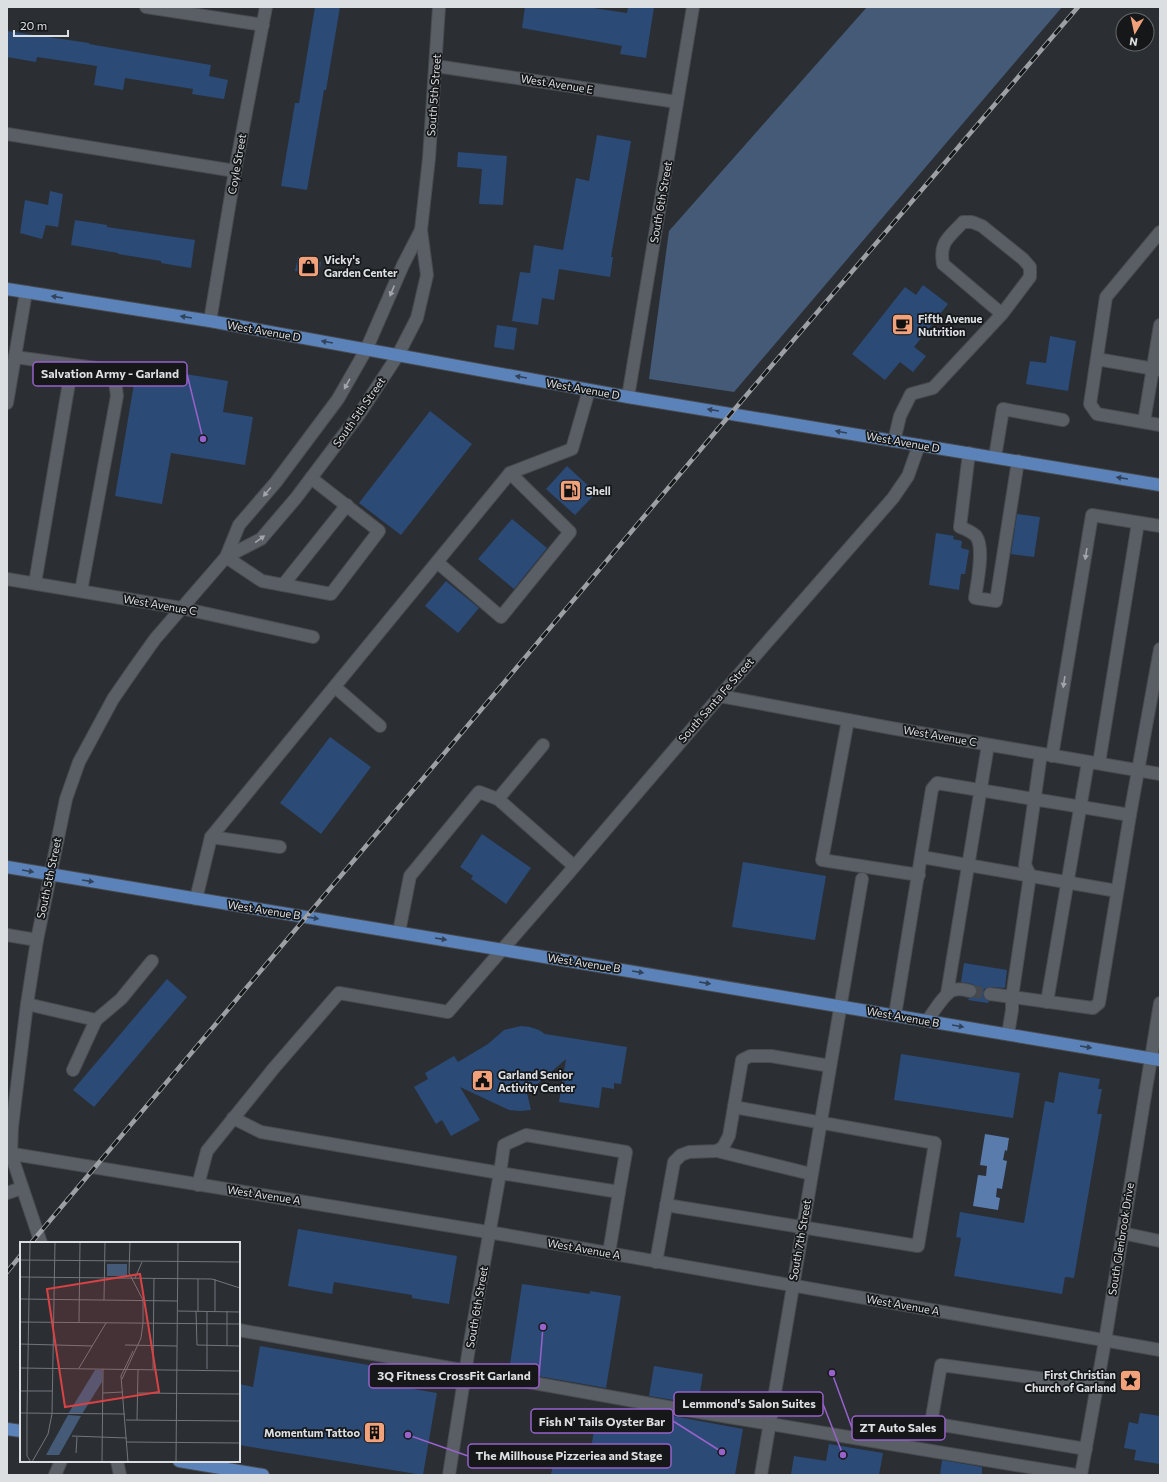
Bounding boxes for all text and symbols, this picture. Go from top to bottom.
scale bar [14,12,68,38]
north arrow [1115,12,1155,52]
text: 20 m [20,18,47,32]
text: N [1128,35,1138,49]
street label: South 5th Street [424,53,443,137]
street label: West Avenue E [520,71,594,96]
street label: Coyle Street [225,132,248,195]
street label: South 6th Street [647,160,674,244]
shop icon: Vicky's Garden Center [295,253,321,279]
place label: Vicky's Garden Center [324,253,398,279]
one-way arrow [389,285,395,297]
one-way arrow [51,294,63,300]
cafe icon: Fifth Avenue Nutrition [890,312,916,338]
place label: Fifth Avenue Nutrition [918,312,983,338]
one-way arrow [180,314,192,320]
street label: West Avenue D [226,318,302,343]
one-way arrow [321,339,334,345]
callout: Salvation Army - Garland [33,362,187,386]
text: Salvation Army - Garland [41,366,179,380]
street label: South 5th Street [330,374,388,449]
one-way arrow [515,374,527,380]
street label: West Avenue D [545,376,621,401]
one-way arrow [343,378,350,389]
one-way arrow [707,407,719,413]
one-way arrow [835,429,847,435]
street label: West Avenue D [865,429,941,454]
one-way arrow [1115,475,1128,481]
fuel station icon: Shell [558,478,584,504]
place label: Shell [586,484,611,497]
one-way arrow [263,487,272,497]
one-way arrow [254,534,265,543]
one-way arrow [1082,548,1088,560]
street label: West Avenue C [122,592,198,617]
street label: South Santa Fe Street [675,654,756,745]
one-way arrow [1061,676,1067,688]
street label: West Avenue C [902,723,978,748]
street label: South 5th Street [34,836,64,920]
one-way arrow [22,868,34,874]
one-way arrow [82,878,94,884]
street label: West Avenue B [227,897,302,922]
one-way arrow [307,915,319,921]
one-way arrow [435,937,447,943]
street label: West Avenue B [547,950,622,975]
one-way arrow [632,969,645,975]
one-way arrow [699,981,711,987]
street label: West Avenue B [866,1004,941,1029]
one-way arrow [952,1023,964,1029]
one-way arrow [1080,1044,1092,1050]
public building icon: Garland Senior Activity Center [469,1068,495,1094]
place label: Garland Senior Activity Center [498,1068,576,1094]
street label: West Avenue A [226,1182,302,1207]
street label: South Glenbrook Drive [1105,1182,1136,1296]
street label: South 7th Street [786,1198,813,1281]
street label: West Avenue A [546,1236,622,1261]
inset map [20,1242,240,1462]
street label: South 6th Street [463,1265,490,1349]
street label: West Avenue A [865,1292,941,1317]
callout: 3Q Fitness CrossFit Garland [369,1364,539,1388]
text: 3Q Fitness CrossFit Garland [377,1368,531,1382]
place label: First Christian Church of Garland [1025,1368,1116,1394]
place icon: First Christian Church of Garland [1118,1368,1144,1394]
callout: Lemmond's Salon Suites [674,1392,823,1416]
text: Lemmond's Salon Suites [682,1396,816,1410]
callout: Fish N' Tails Oyster Bar [531,1409,673,1433]
text: Fish N' Tails Oyster Bar [539,1414,665,1428]
callout: ZT Auto Sales [852,1416,945,1440]
building icon: Momentum Tattoo [362,1420,388,1446]
text: ZT Auto Sales [860,1420,937,1434]
place label: Momentum Tattoo [264,1426,360,1439]
callout: The Millhouse Pizzeriea and Stage [468,1444,671,1468]
text: The Millhouse Pizzeriea and Stage [476,1448,662,1462]

